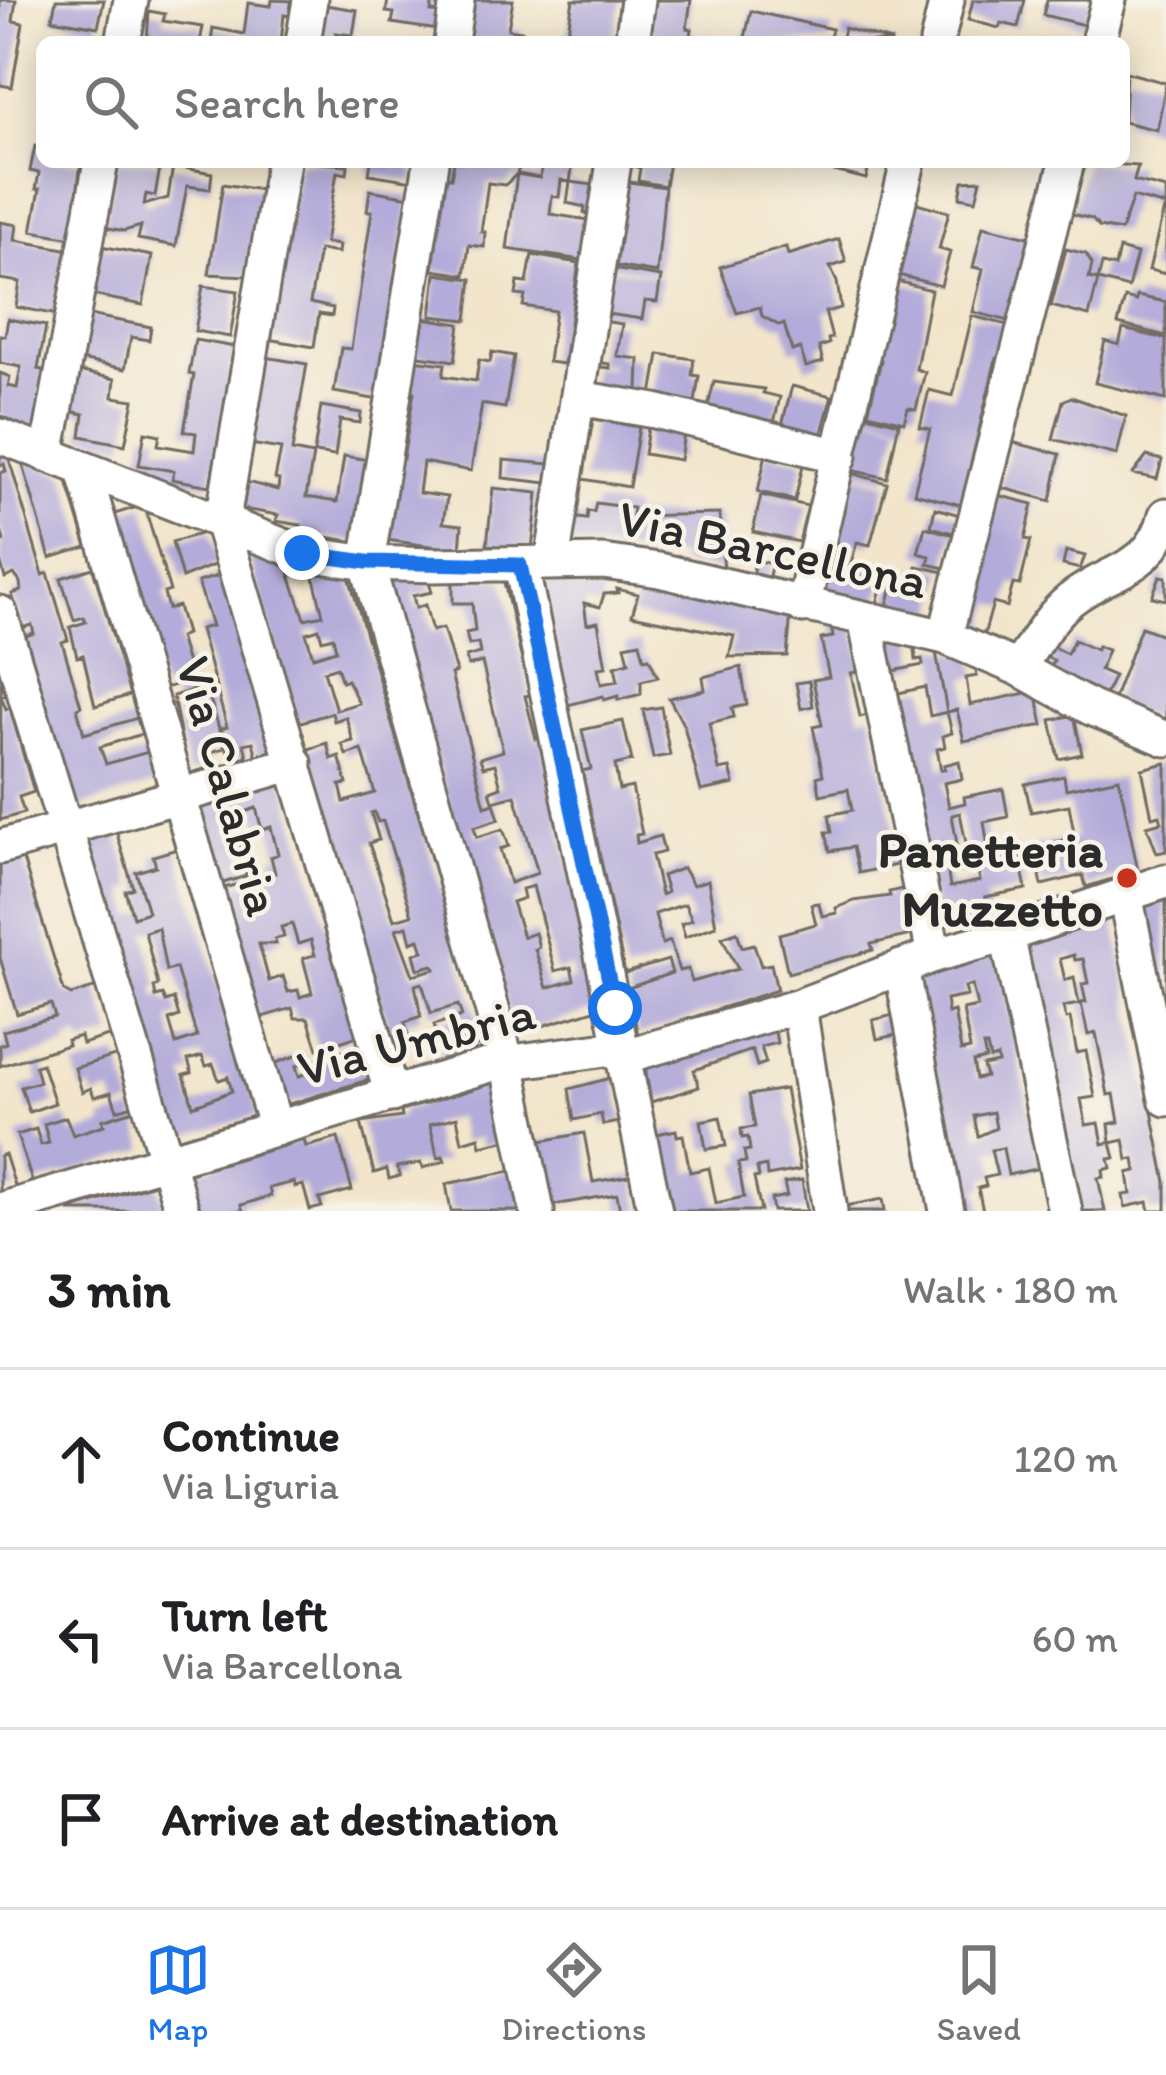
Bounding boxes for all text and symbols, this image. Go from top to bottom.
search box [36,36,1130,168]
icon: search [78,69,144,135]
text: Search here [174,75,400,129]
street label: Via Barcellona [613,486,933,612]
route end [275,526,329,580]
street label: Via Calabria [163,650,295,922]
place label: Panetteria Muzzetto [878,819,1103,939]
marker: Panetteria Muzzetto [1114,865,1140,891]
street label: Via Umbria [291,981,541,1099]
route start [588,981,642,1035]
text: 3 min [48,1259,170,1320]
text: Walk · 180 m [903,1266,1118,1313]
text: Continue [162,1408,340,1462]
icon: ahead [48,1426,114,1492]
text: 120 m [1014,1435,1118,1482]
text: Via Liguria [162,1462,339,1509]
text: Turn left [162,1588,328,1642]
icon: left [48,1606,114,1672]
text: 60 m [1032,1615,1118,1662]
text: Via Barcellona [162,1642,403,1689]
icon: arrive [48,1786,114,1852]
text: Arrive at destination [162,1792,558,1846]
tab: Map [145,1937,211,2048]
tab: Directions [501,1937,646,2048]
tab: Saved [937,1937,1021,2048]

